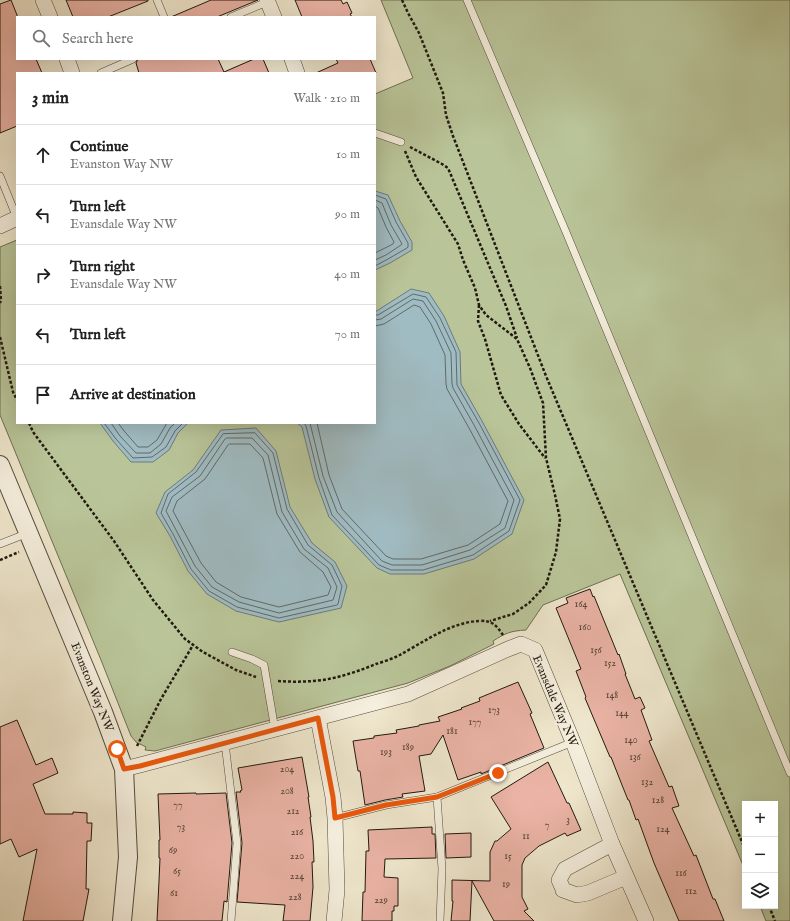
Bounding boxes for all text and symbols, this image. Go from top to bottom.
search box [16,16,376,60]
icon: search [30,27,52,49]
text: Search here [62,29,133,48]
text: 3 min [32,88,69,109]
text: Walk · 210 m [294,90,360,107]
text: Continue [70,137,128,156]
icon: ahead [32,144,54,166]
text: 10 m [336,146,360,163]
text: Evanston Way NW [70,156,173,173]
text: Turn left [70,197,126,216]
icon: left [32,204,54,226]
text: 90 m [335,206,360,223]
text: Evansdale Way NW [70,216,177,233]
text: Turn right [70,257,135,276]
icon: right [32,264,54,286]
text: 40 m [334,266,360,283]
text: Evansdale Way NW [70,276,177,293]
icon: left [32,324,54,346]
text: Turn left [70,325,126,344]
text: 70 m [335,326,360,343]
icon: arrive [32,384,54,406]
text: Arrive at destination [70,385,196,404]
house number: 164 [575,598,588,611]
house number: 160 [579,621,592,634]
street label: Evanston Way NW [67,640,117,734]
house number: 156 [590,644,603,657]
street label: Evansdale Way NW [529,653,581,750]
house number: 152 [604,657,616,670]
house number: 148 [606,689,618,702]
house number: 173 [488,704,500,717]
house number: 144 [615,707,629,720]
house number: 177 [468,716,482,729]
house number: 181 [446,725,458,738]
house number: 140 [624,734,638,747]
route start [108,740,126,758]
house number: 189 [402,741,414,754]
house number: 193 [380,746,392,759]
house number: 136 [629,751,642,764]
house number: 204 [280,763,294,776]
route end [489,764,507,782]
house number: 132 [641,776,653,789]
house number: 208 [280,785,294,798]
house number: 128 [652,794,664,807]
house number: 77 [173,799,183,812]
map controls [742,801,778,909]
button: + [742,801,778,837]
house number: 212 [286,805,300,818]
house number: 3 [566,814,570,827]
house number: 7 [545,819,550,832]
house number: 73 [177,821,185,834]
house number: 124 [656,823,670,836]
house number: 216 [291,826,304,839]
house number: 11 [522,830,530,843]
button: − [742,837,778,873]
house number: 69 [169,844,177,857]
house number: 220 [290,850,304,863]
house number: 15 [504,850,512,863]
house number: 65 [173,865,181,878]
house number: 116 [675,867,688,880]
house number: 224 [290,870,304,883]
button: layers [742,873,778,909]
house number: 19 [502,878,510,891]
house number: 112 [685,885,697,898]
house number: 61 [170,887,178,900]
house number: 228 [288,891,302,904]
house number: 229 [374,894,388,907]

